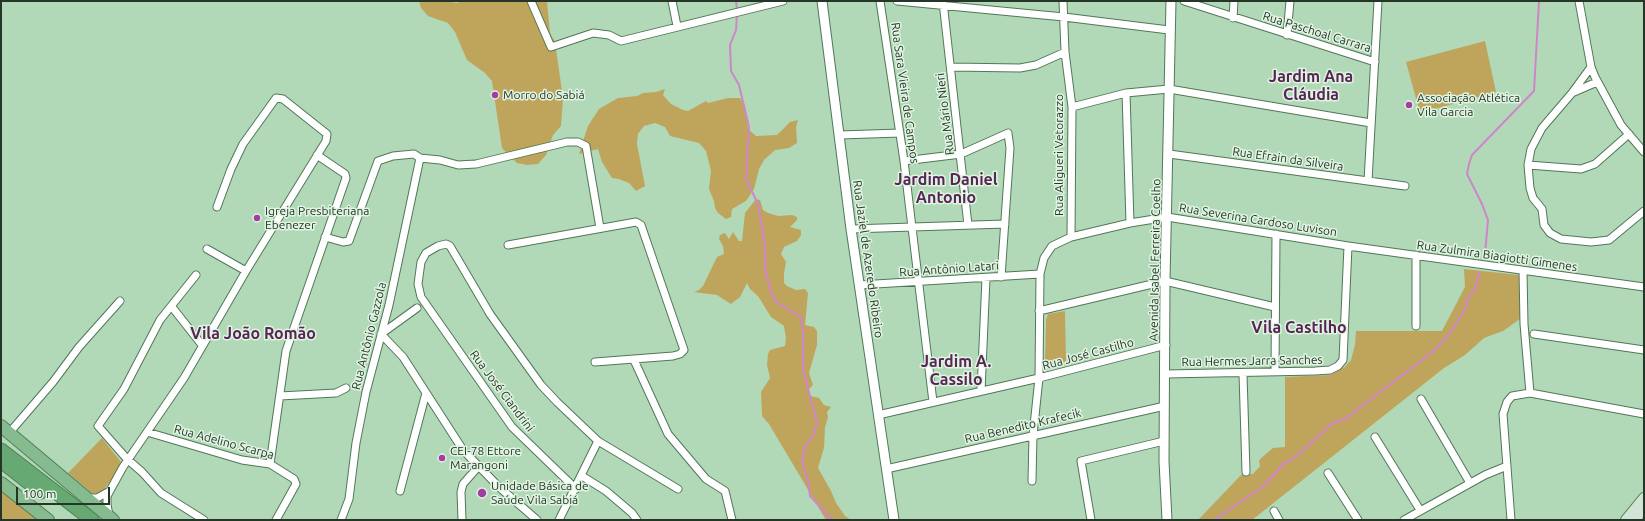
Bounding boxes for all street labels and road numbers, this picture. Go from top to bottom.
street label: Rua Paschoal Carrara [1261,9,1373,55]
street label: Rua Sara Vieira de Campos [888,21,922,165]
street label: Rua Mário Nieri [933,72,957,156]
street label: Rua Aligueri Vetorazzo [1052,94,1066,216]
street label: Rua Efrain da Silveira [1231,144,1345,174]
street label: Avenida Isabel Ferreira Coelho [1146,178,1164,342]
street label: Rua Jaziel de Azeredo Ribeiro [850,179,886,339]
street label: Rua Severina Cardoso Luvison [1178,200,1338,240]
street label: Rua Zulmira Biagiotti Gimenes [1416,238,1578,274]
street label: Rua Antônio Latari [899,258,999,280]
street label: Rua Antônio Gazzola [349,281,389,391]
street label: Rua José Castilho [1041,335,1135,373]
street label: Rua José Ciandrini [467,347,537,435]
street label: Rua Hermes Jarra Sanches [1181,353,1323,369]
street label: Rua Benedito Krafecik [963,406,1083,446]
street label: Rua Adelino Scarpa [172,422,276,462]

